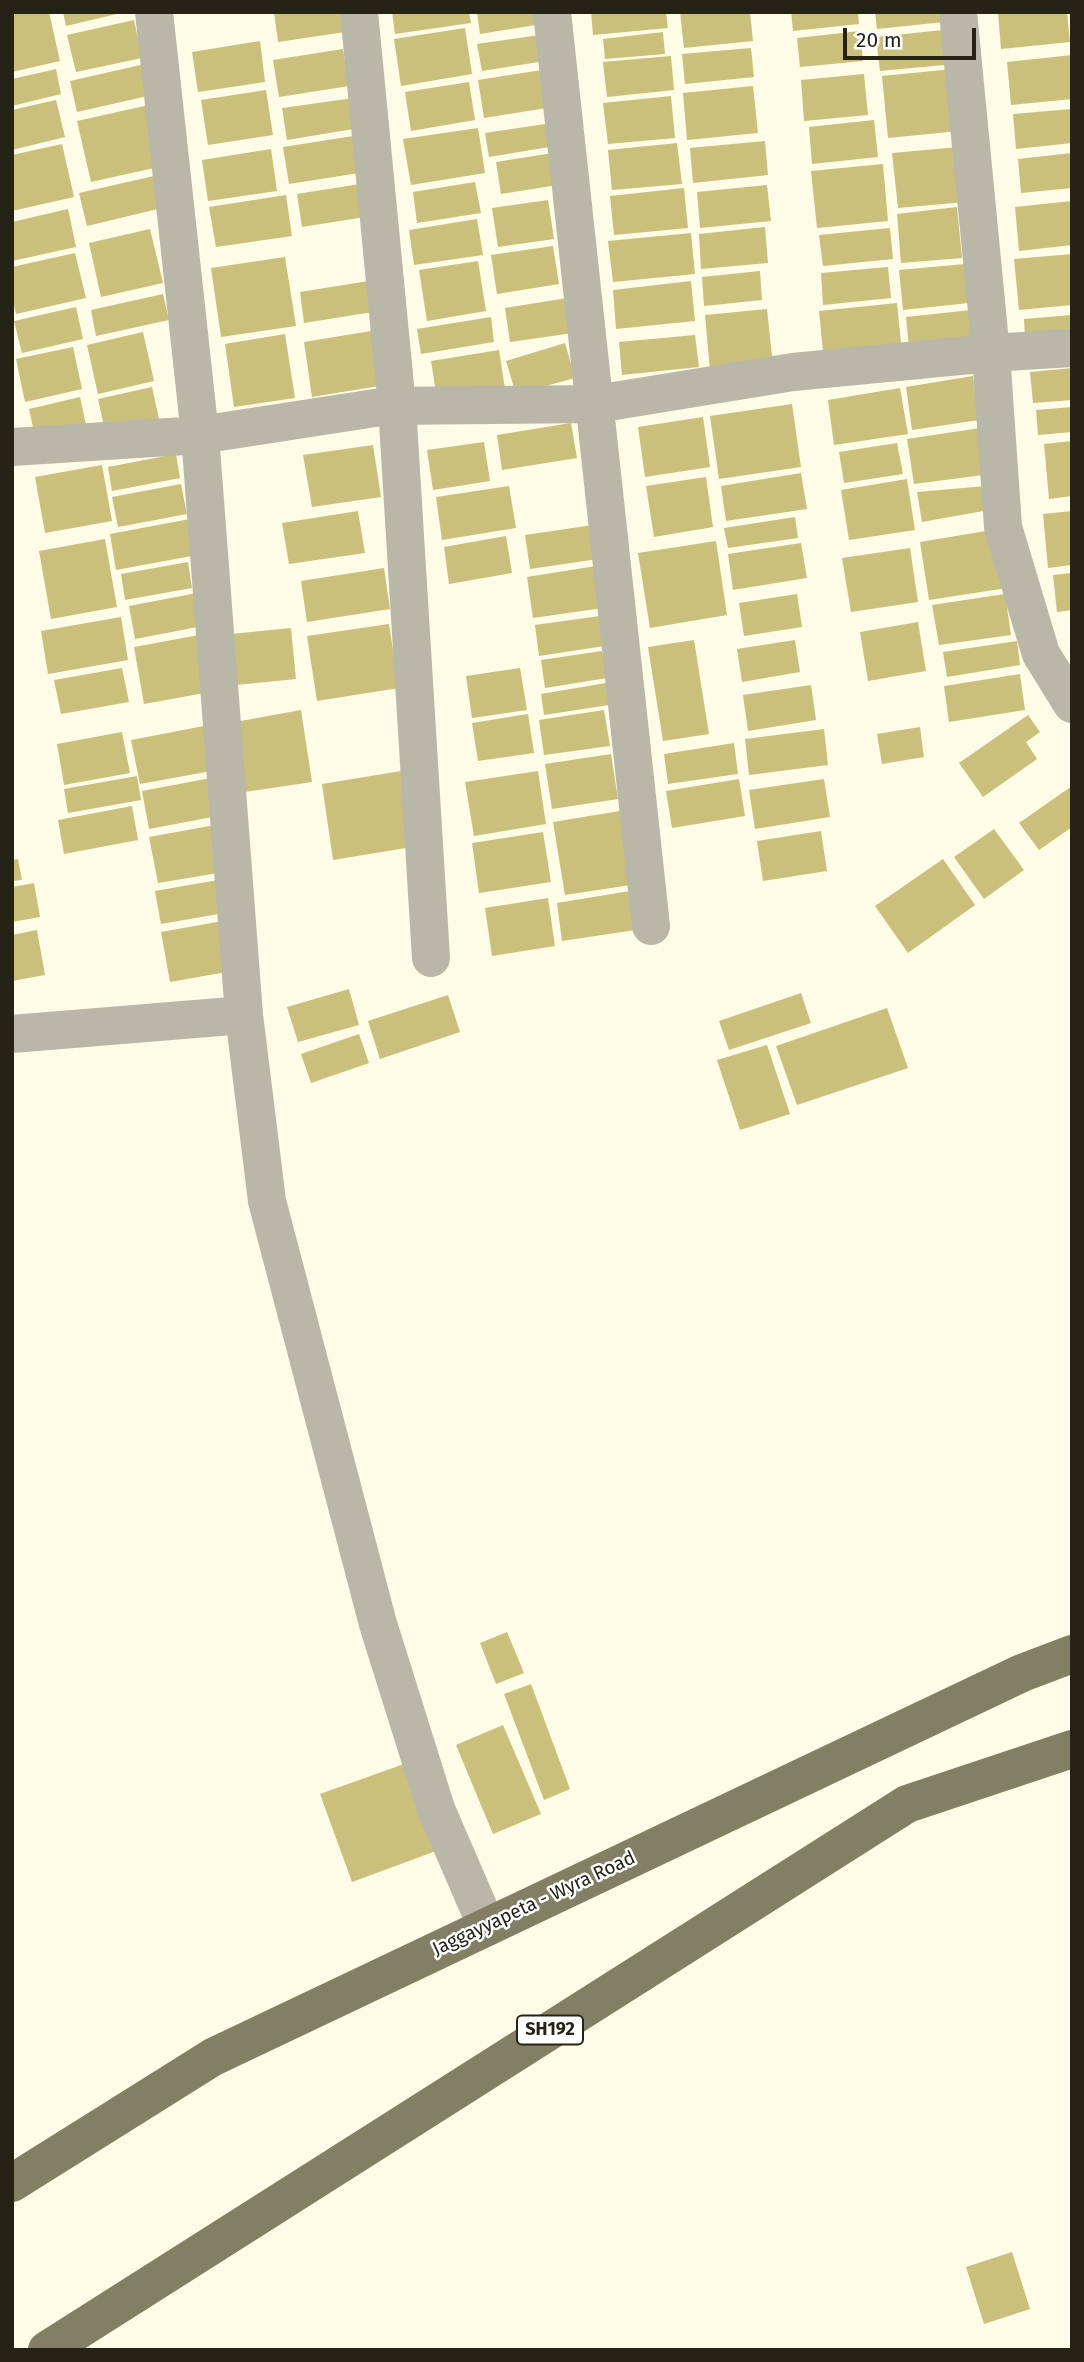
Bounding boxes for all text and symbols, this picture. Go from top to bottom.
scale bar [846,14,979,58]
text: 20 m [856,27,902,53]
street label: Jaggayyapeta - Wyra Road [429,1847,639,1961]
road number: SH192 [517,2016,583,2044]

